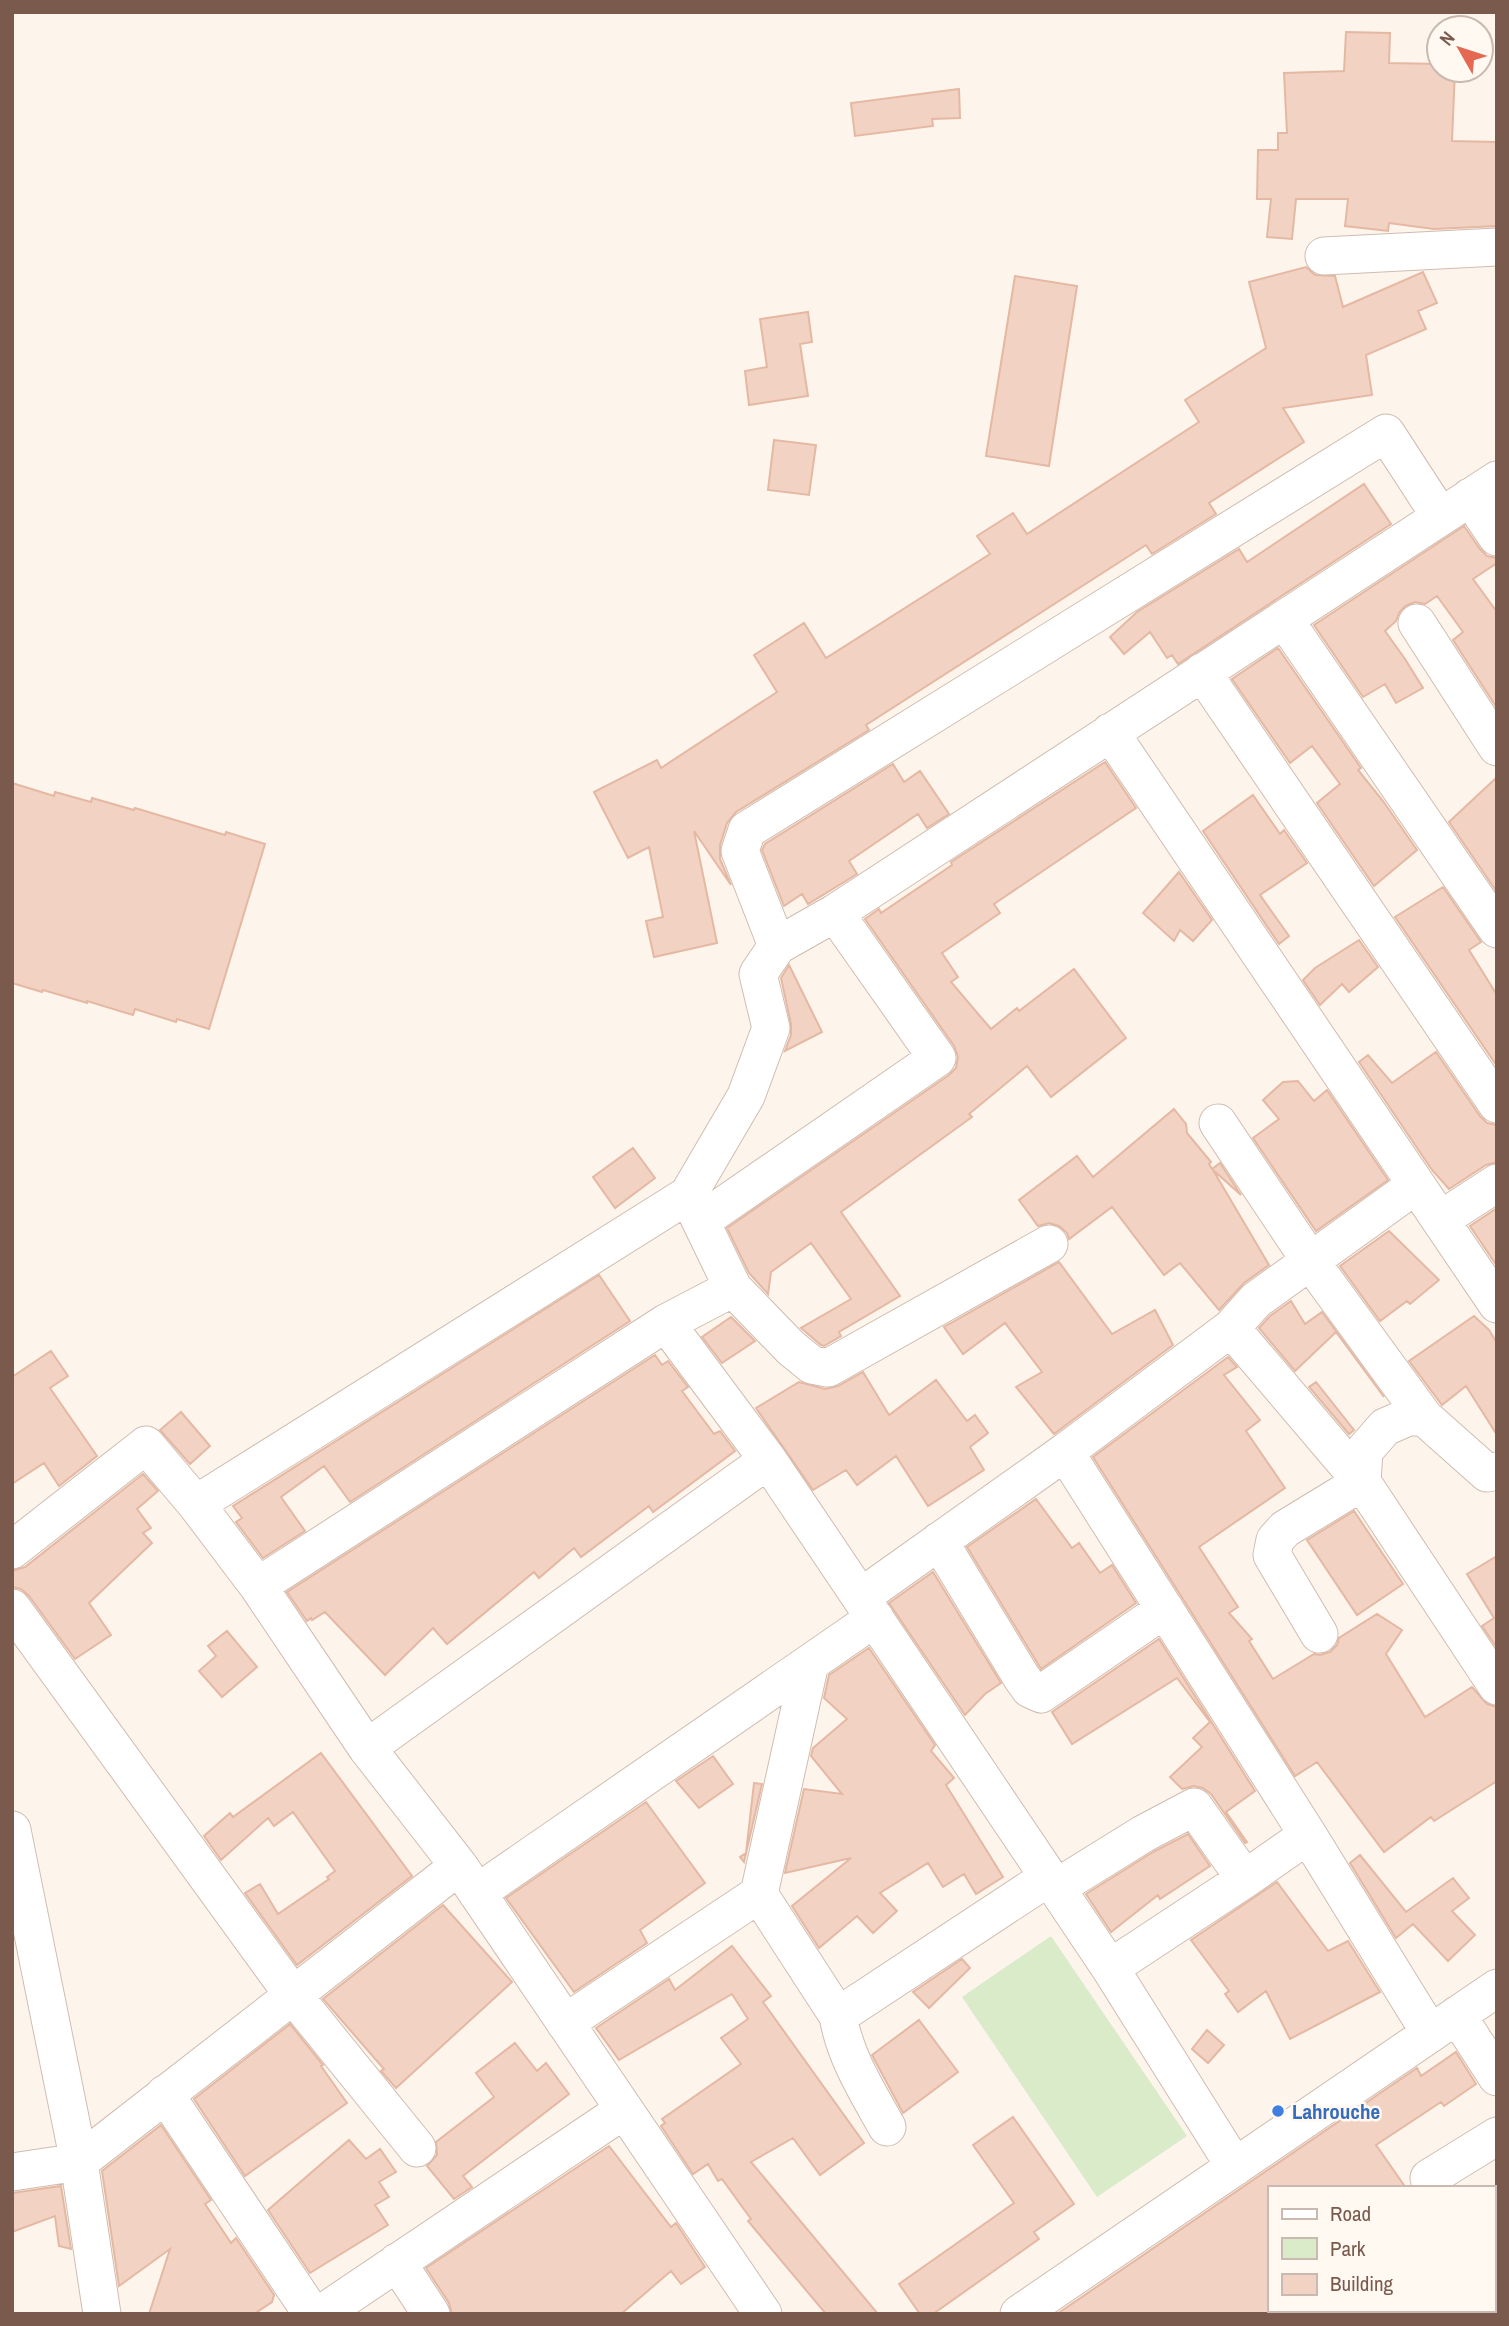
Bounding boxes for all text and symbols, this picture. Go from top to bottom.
north arrow [1425,14,1495,84]
text: N [1433,26,1460,51]
place label: Lahrouche [1292,2097,1380,2126]
marker: Lahrouche [1270,2103,1286,2119]
legend [1268,2186,1495,2312]
text: Road [1330,2199,1371,2228]
text: Park [1330,2234,1366,2263]
text: Building [1330,2269,1394,2298]

